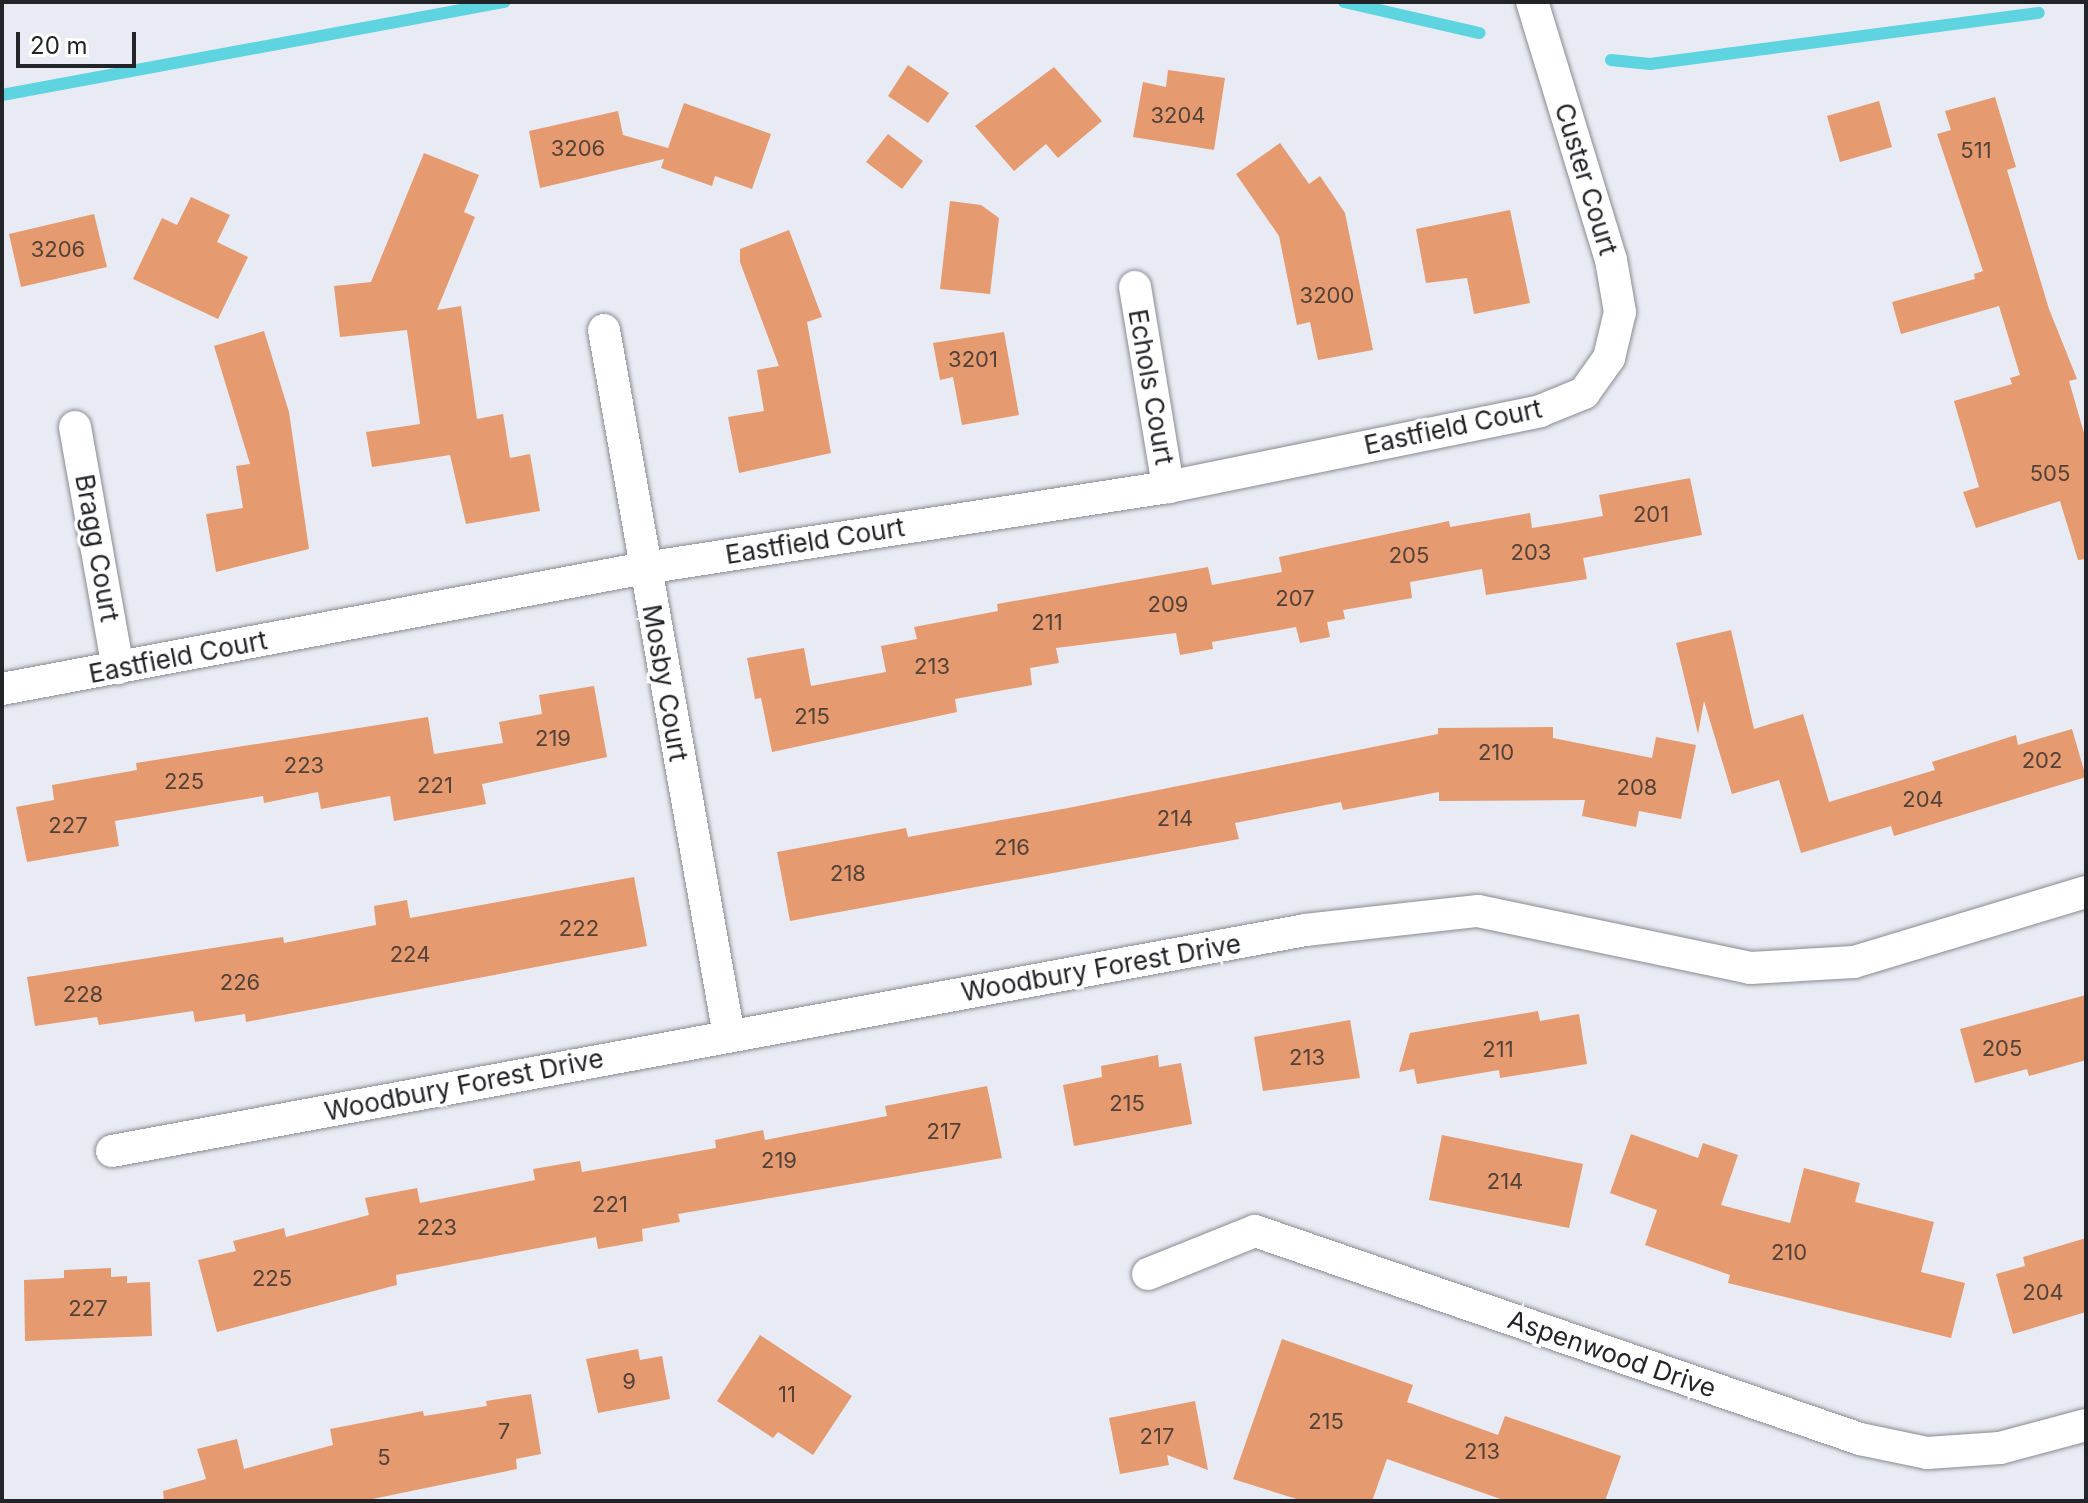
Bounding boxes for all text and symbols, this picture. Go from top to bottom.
scale bar [20,16,140,66]
text: 20 m [30,31,88,60]
street label: Custer Court [1548,99,1624,259]
house number: 3204 [1150,103,1206,129]
house number: 3206 [551,136,605,162]
house number: 511 [1960,138,1992,164]
house number: 3206 [31,237,85,263]
house number: 3200 [1300,283,1354,309]
street label: Echols Court [1122,307,1180,467]
house number: 3201 [948,347,998,373]
street label: Eastfield Court [1361,393,1545,461]
house number: 505 [2030,461,2070,487]
street label: Bragg Court [69,472,125,624]
house number: 201 [1633,502,1669,528]
street label: Eastfield Court [723,511,907,571]
house number: 203 [1511,540,1551,566]
house number: 205 [1389,543,1429,569]
house number: 207 [1275,586,1315,612]
house number: 209 [1148,592,1188,618]
street label: Mosby Court [636,602,694,764]
house number: 211 [1031,610,1063,636]
street label: Eastfield Court [86,624,270,690]
house number: 213 [914,654,950,680]
house number: 215 [794,704,830,730]
house number: 219 [535,726,571,752]
house number: 210 [1478,740,1514,766]
house number: 202 [2022,748,2062,774]
house number: 223 [284,753,324,779]
house number: 225 [164,769,204,795]
house number: 221 [417,773,453,799]
house number: 208 [1617,775,1657,801]
house number: 204 [1902,787,1944,813]
house number: 214 [1157,806,1193,832]
house number: 227 [48,813,88,839]
house number: 216 [994,835,1030,861]
house number: 218 [830,861,866,887]
house number: 222 [559,916,599,942]
street label: Woodbury Forest Drive [959,928,1243,1008]
house number: 224 [390,942,430,968]
house number: 226 [220,970,260,996]
house number: 228 [63,982,103,1008]
house number: 205 [1982,1036,2022,1062]
house number: 211 [1482,1037,1514,1063]
street label: Woodbury Forest Drive [322,1043,606,1127]
house number: 213 [1289,1045,1325,1071]
house number: 215 [1109,1091,1145,1117]
house number: 217 [927,1119,961,1145]
house number: 219 [761,1148,797,1174]
house number: 214 [1487,1169,1523,1195]
house number: 221 [592,1192,628,1218]
house number: 223 [417,1215,457,1241]
house number: 210 [1771,1240,1807,1266]
house number: 225 [252,1266,292,1292]
house number: 204 [2022,1280,2064,1306]
house number: 227 [68,1296,108,1322]
street label: Aspenwood Drive [1504,1304,1720,1404]
house number: 9 [622,1369,636,1395]
house number: 11 [778,1382,796,1408]
house number: 215 [1308,1409,1344,1435]
house number: 7 [498,1419,510,1445]
house number: 217 [1140,1424,1174,1450]
house number: 213 [1464,1439,1500,1465]
house number: 5 [377,1445,391,1471]

